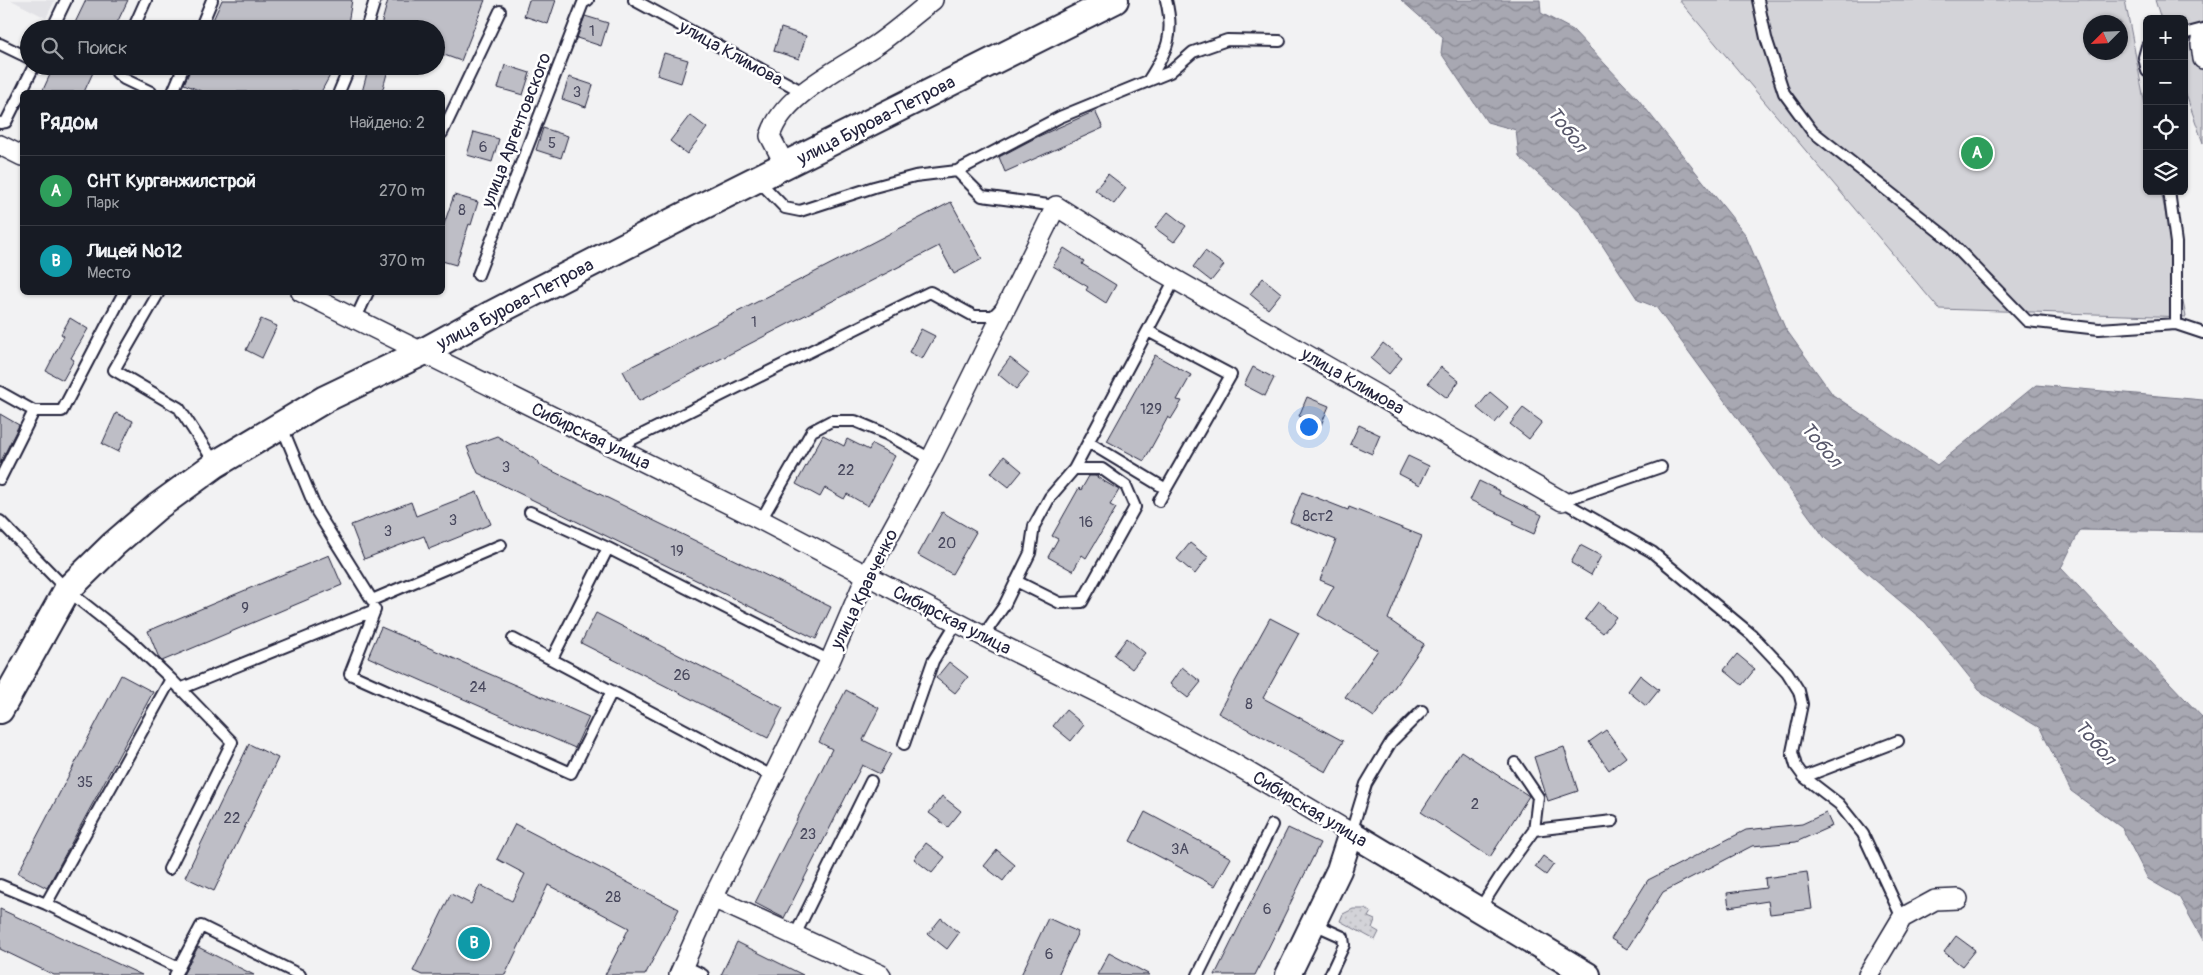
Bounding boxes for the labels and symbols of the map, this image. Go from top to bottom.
street label: улица Климова [674,15,787,91]
north arrow [2083,15,2128,60]
house number: 1 [589,22,595,41]
street label: улица Аргентовского [476,49,557,212]
street label: улица Бурова-Петрова [792,71,959,171]
house number: 3 [573,83,581,102]
water label: Тобол [1542,102,1594,159]
house number: 5 [548,134,556,153]
pin: A [1961,134,1993,172]
house number: 6 [479,138,487,157]
house number: 8 [458,201,466,220]
street label: улица Бурова-Петрова [432,253,598,356]
house number: 1 [751,313,757,332]
street label: улица Климова [1296,342,1408,420]
street label: Сибирская улица [527,398,654,475]
house number: 129 [1140,400,1162,419]
your location [1296,414,1322,440]
water label: Тобол [1795,417,1848,474]
house number: 3 [502,458,510,477]
house number: 22 [838,461,854,480]
house number: 8ст2 [1303,507,1333,526]
house number: 3 [449,511,457,530]
house number: 16 [1079,513,1093,532]
house number: 3 [384,522,392,541]
street label: улица Кравченко [825,525,904,654]
house number: 20 [938,534,956,553]
house number: 19 [670,542,684,561]
street label: Сибирская улица [889,581,1015,660]
house number: 9 [241,599,249,618]
house number: 26 [673,666,691,685]
house number: 24 [469,678,487,697]
house number: 8 [1245,695,1253,714]
water label: Тобол [2069,715,2123,772]
street label: Сибирская улица [1248,766,1371,853]
house number: 35 [77,773,93,792]
house number: 2 [1471,795,1479,814]
house number: 22 [224,809,240,828]
house number: 23 [800,825,816,844]
house number: 3А [1171,840,1189,859]
house number: 28 [605,888,621,907]
house number: 6 [1263,900,1271,919]
pin: B [458,924,490,962]
house number: 6 [1045,945,1053,964]

